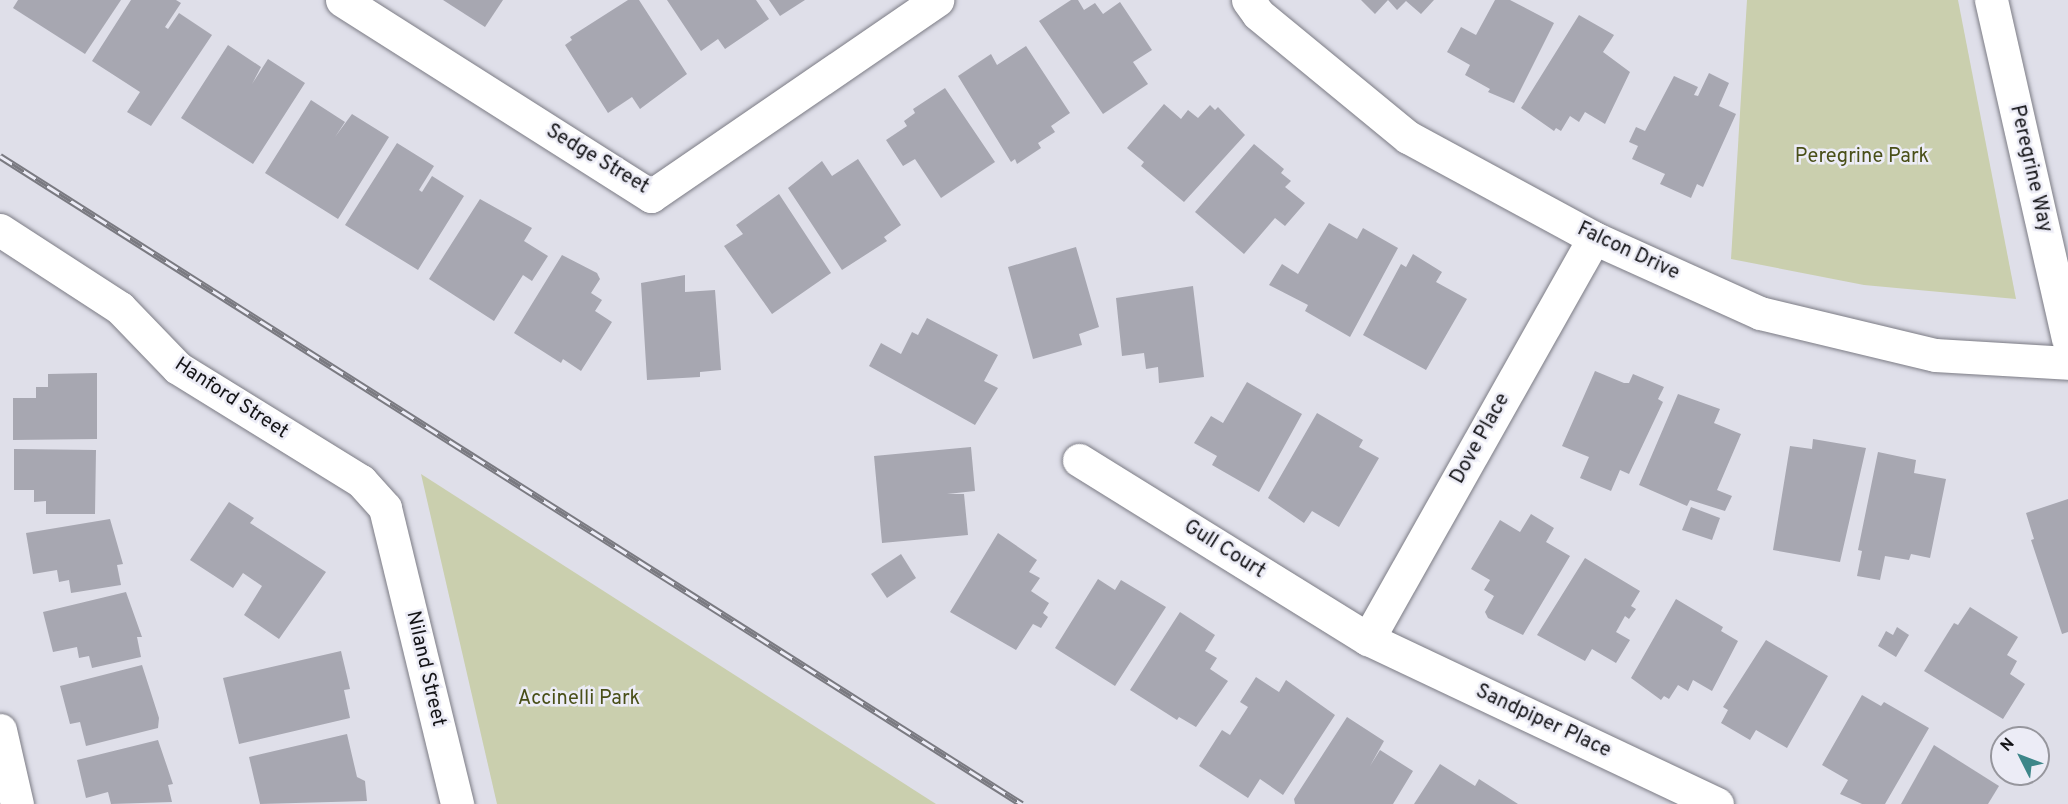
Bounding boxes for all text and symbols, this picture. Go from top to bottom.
street label: Peregrine Way [2004,103,2056,235]
street label: Sedge Street [541,120,653,200]
park label: Peregrine Park [1795,145,1929,169]
street label: Falcon Drive [1573,218,1683,286]
street label: Hanford Street [170,353,292,445]
street label: Dove Place [1446,390,1516,488]
street label: Gull Court [1179,516,1269,584]
street label: Niland Street [400,609,450,729]
street label: Sandpiper Place [1472,680,1614,764]
park label: Accinelli Park [518,687,640,711]
north arrow [1990,726,2050,786]
text: N [1997,734,2019,756]

